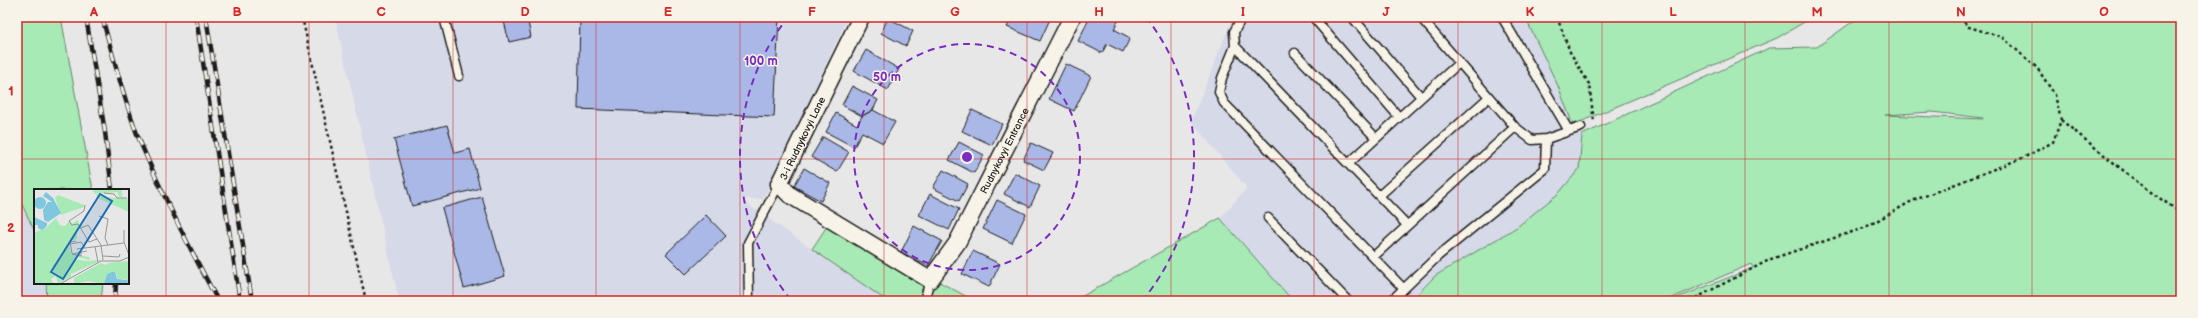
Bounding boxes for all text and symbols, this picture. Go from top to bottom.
text: A [89,4,98,20]
text: B [232,4,242,20]
text: C [376,4,386,20]
text: D [520,4,530,20]
text: E [664,4,673,20]
text: F [808,4,816,20]
text: G [950,4,960,20]
text: H [1094,4,1104,20]
text: I [1241,4,1245,20]
text: J [1382,4,1390,20]
text: K [1526,4,1535,20]
text: L [1669,4,1677,20]
text: M [1811,4,1823,20]
text: N [1956,4,1966,20]
text: O [2099,4,2109,20]
text: 100 m [744,54,778,69]
text: 50 m [873,70,901,85]
text: 1 [8,83,14,99]
street label: 3-i Rudnykovyi Lane [778,95,828,182]
street label: Rudnykovyi Entrance [978,106,1032,196]
centre of rings [960,150,974,164]
inset map [34,189,129,284]
text: 2 [7,220,15,236]

